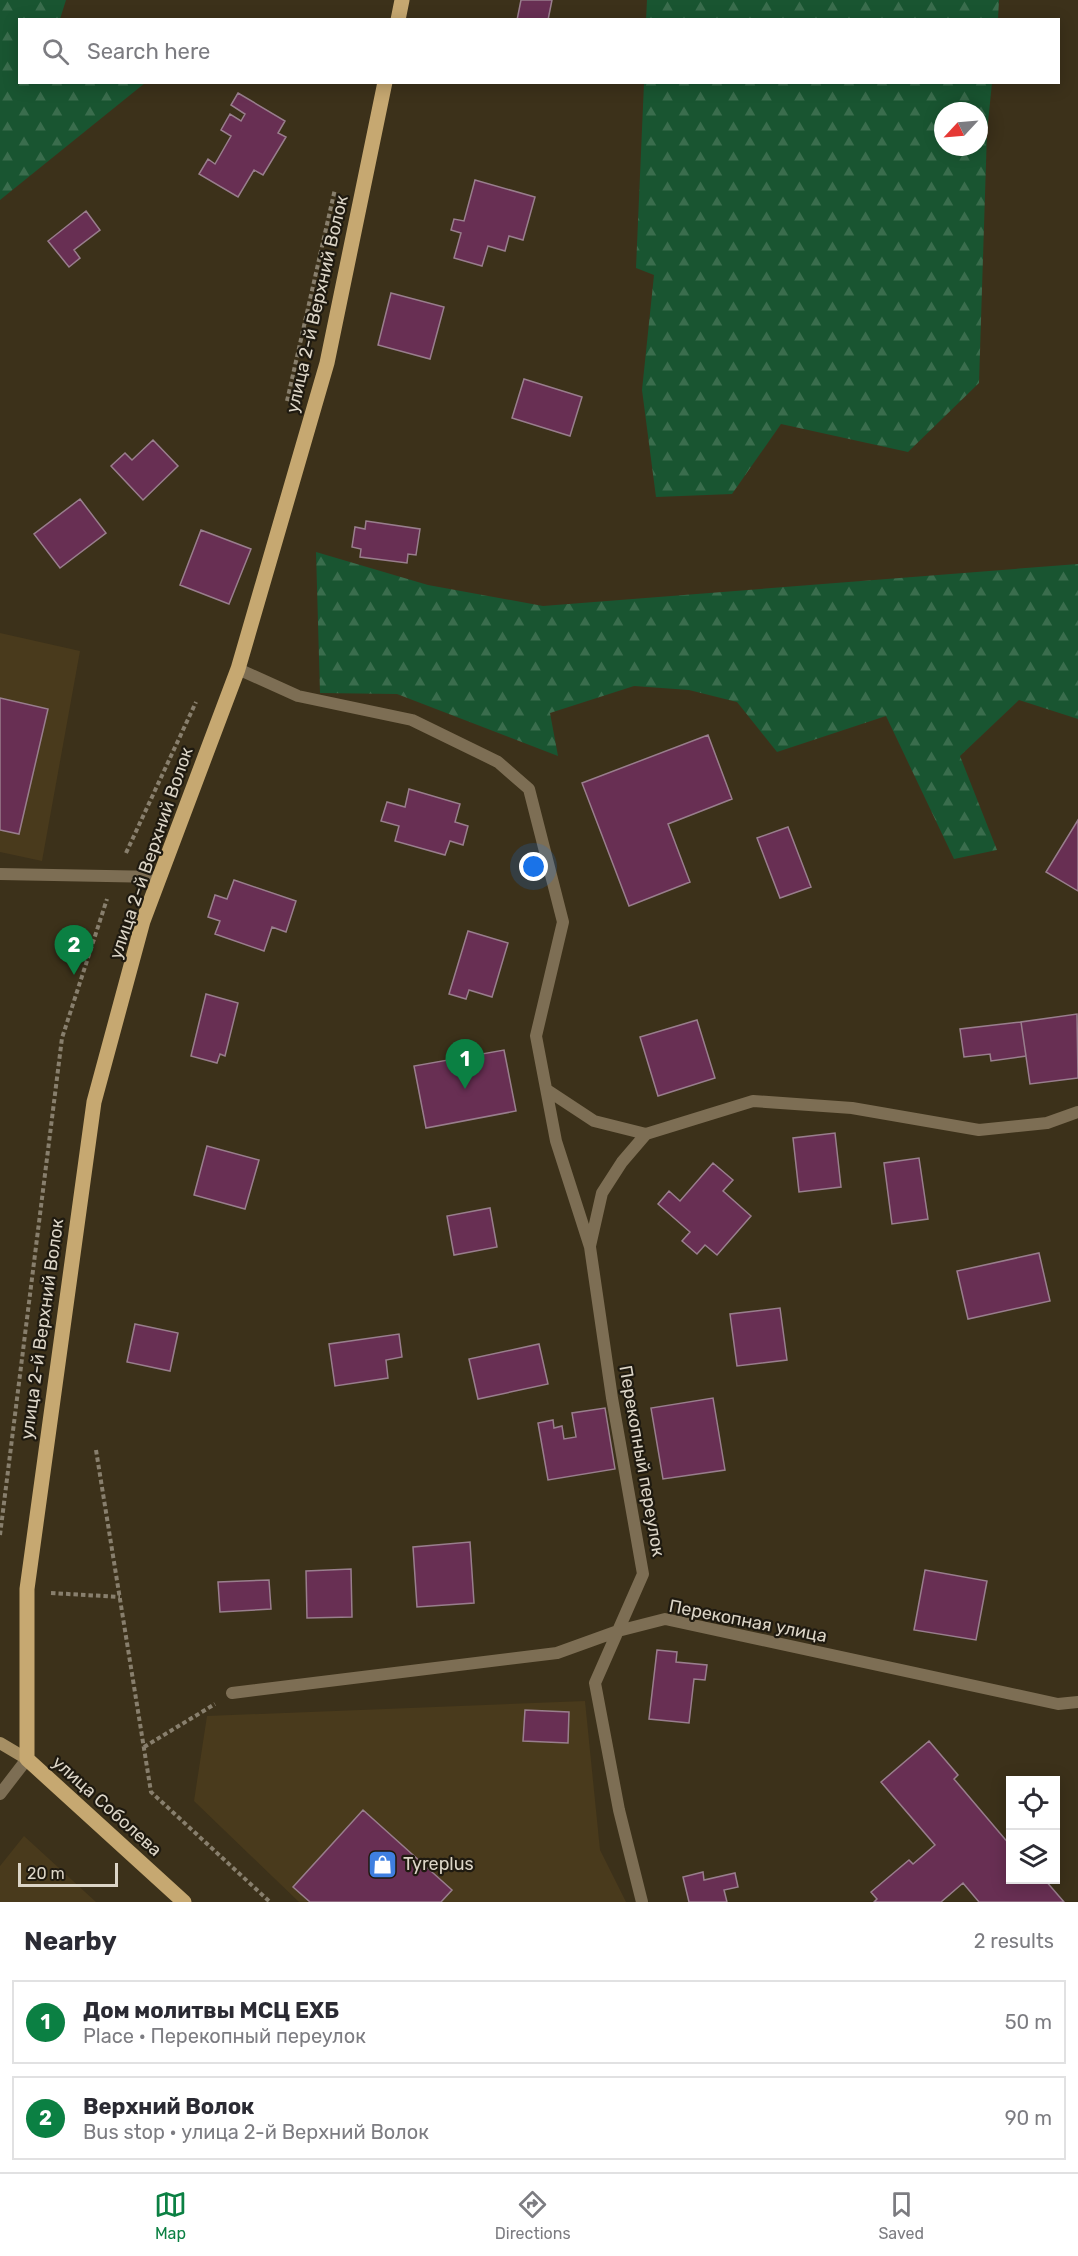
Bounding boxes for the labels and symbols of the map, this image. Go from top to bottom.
north arrow [934,102,988,156]
street label: улица 2-й Верхний Волок [281,193,353,415]
street label: улица 2-й Верхний Волок [104,744,198,962]
your location [519,852,548,881]
pin: 2 [54,926,94,975]
pin: 1 [446,1040,484,1089]
street label: улица 2-й Верхний Волок [16,1217,68,1441]
street label: Перекопный переулок [614,1364,670,1559]
street label: Перекопная улица [667,1595,829,1647]
street label: улица Соболева [48,1751,166,1861]
shop icon: Tyreplus [366,1848,398,1880]
place label: Tyreplus [403,1853,474,1875]
scale bar [18,1860,118,1888]

